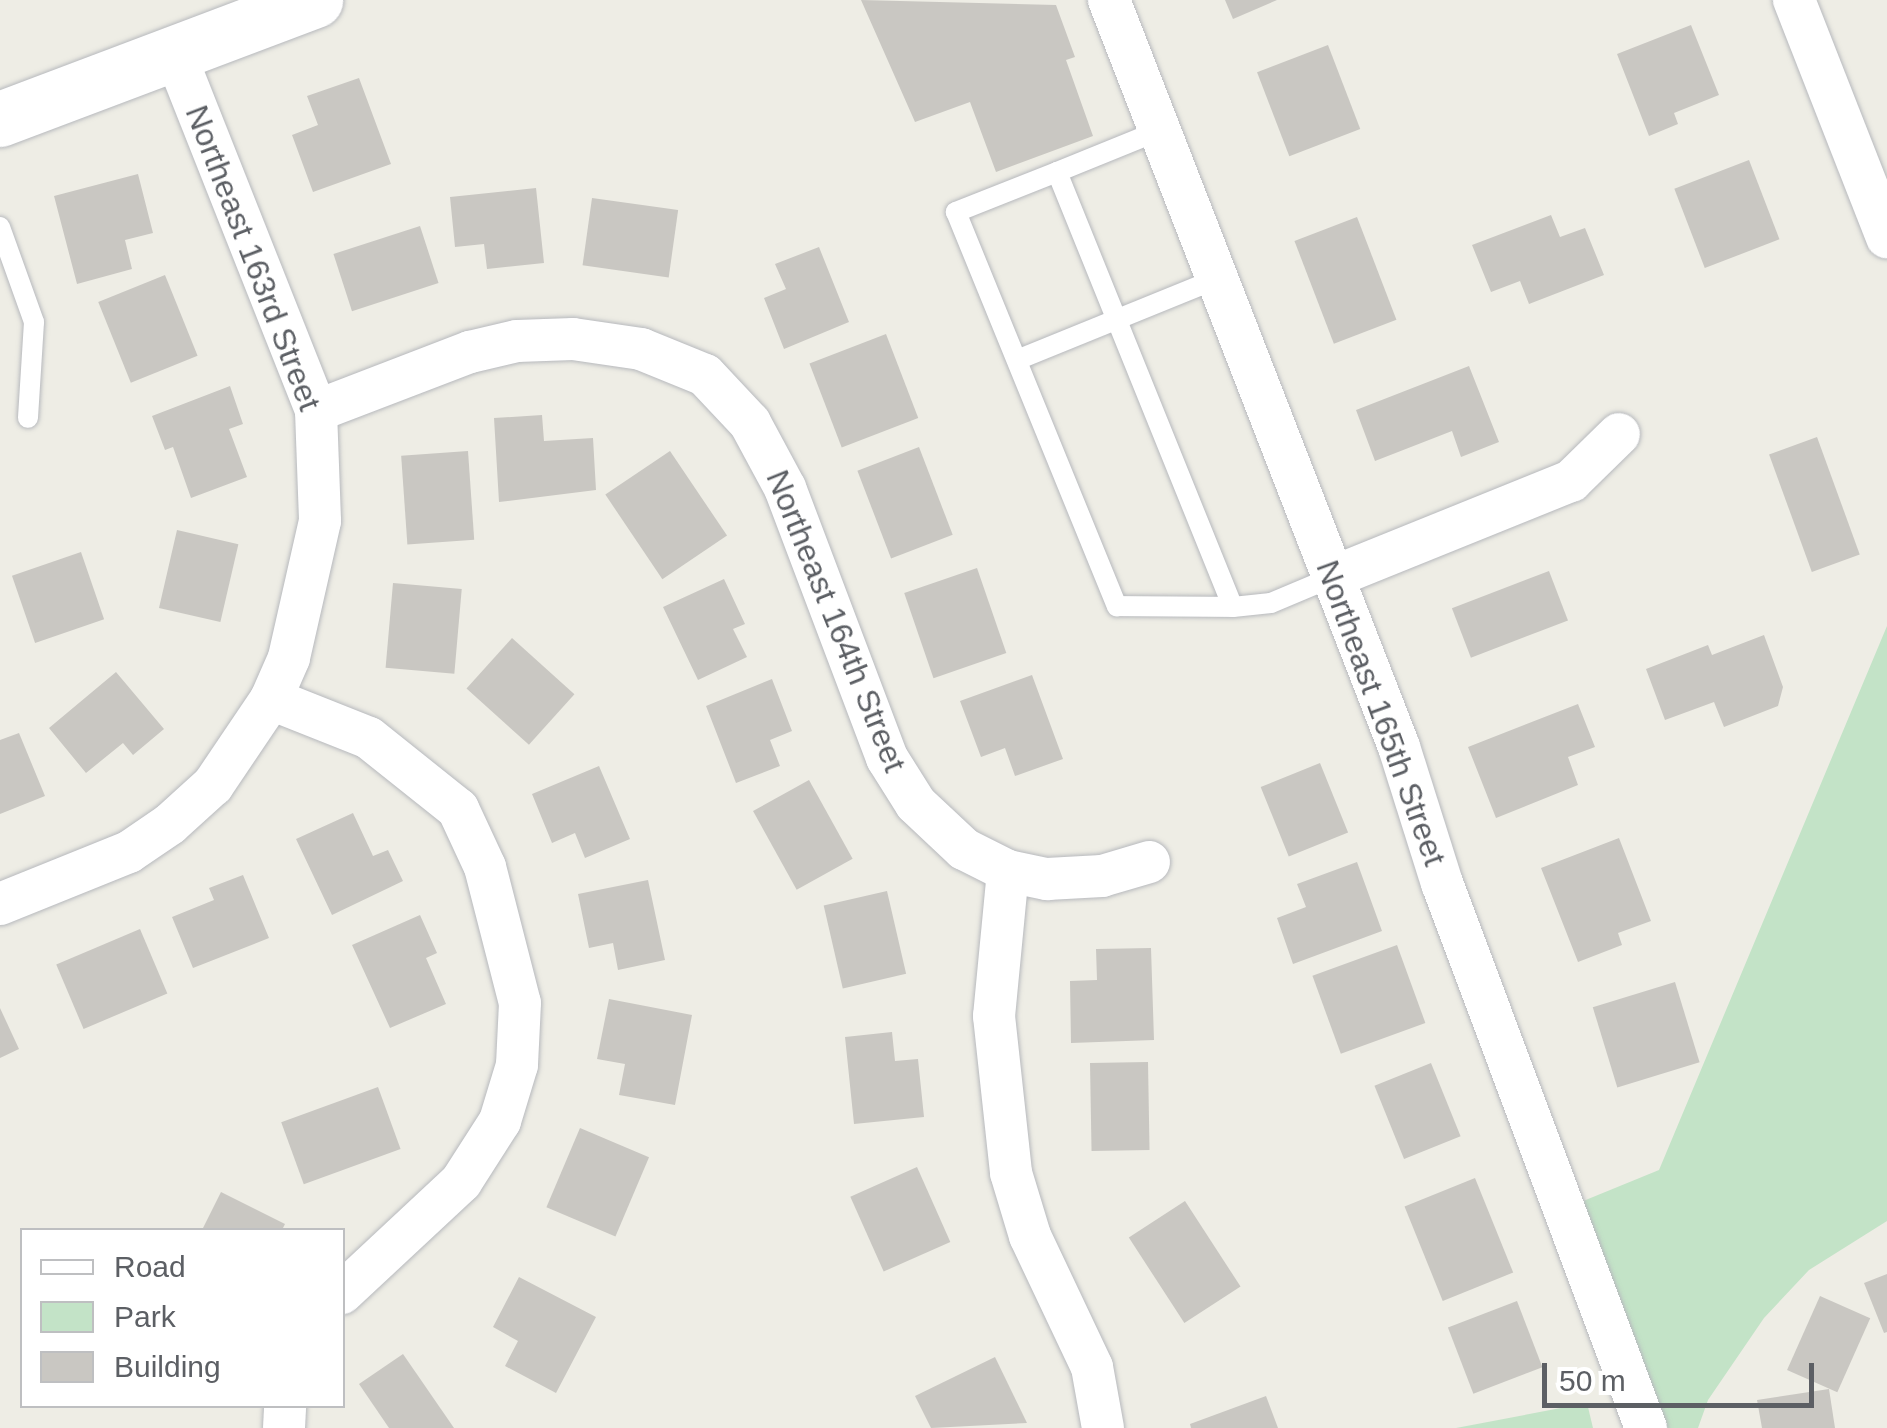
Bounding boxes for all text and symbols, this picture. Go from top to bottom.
street label: Northeast 163rd Street [177,100,329,416]
street label: Northeast 164th Street [758,465,914,777]
street label: Northeast 165th Street [1308,555,1454,871]
legend [20,1228,345,1408]
text: Road [114,1250,186,1283]
text: Park [114,1300,176,1333]
scale bar [1547,1343,1820,1405]
text: Building [114,1350,221,1383]
text: 50 m [1559,1364,1626,1397]

